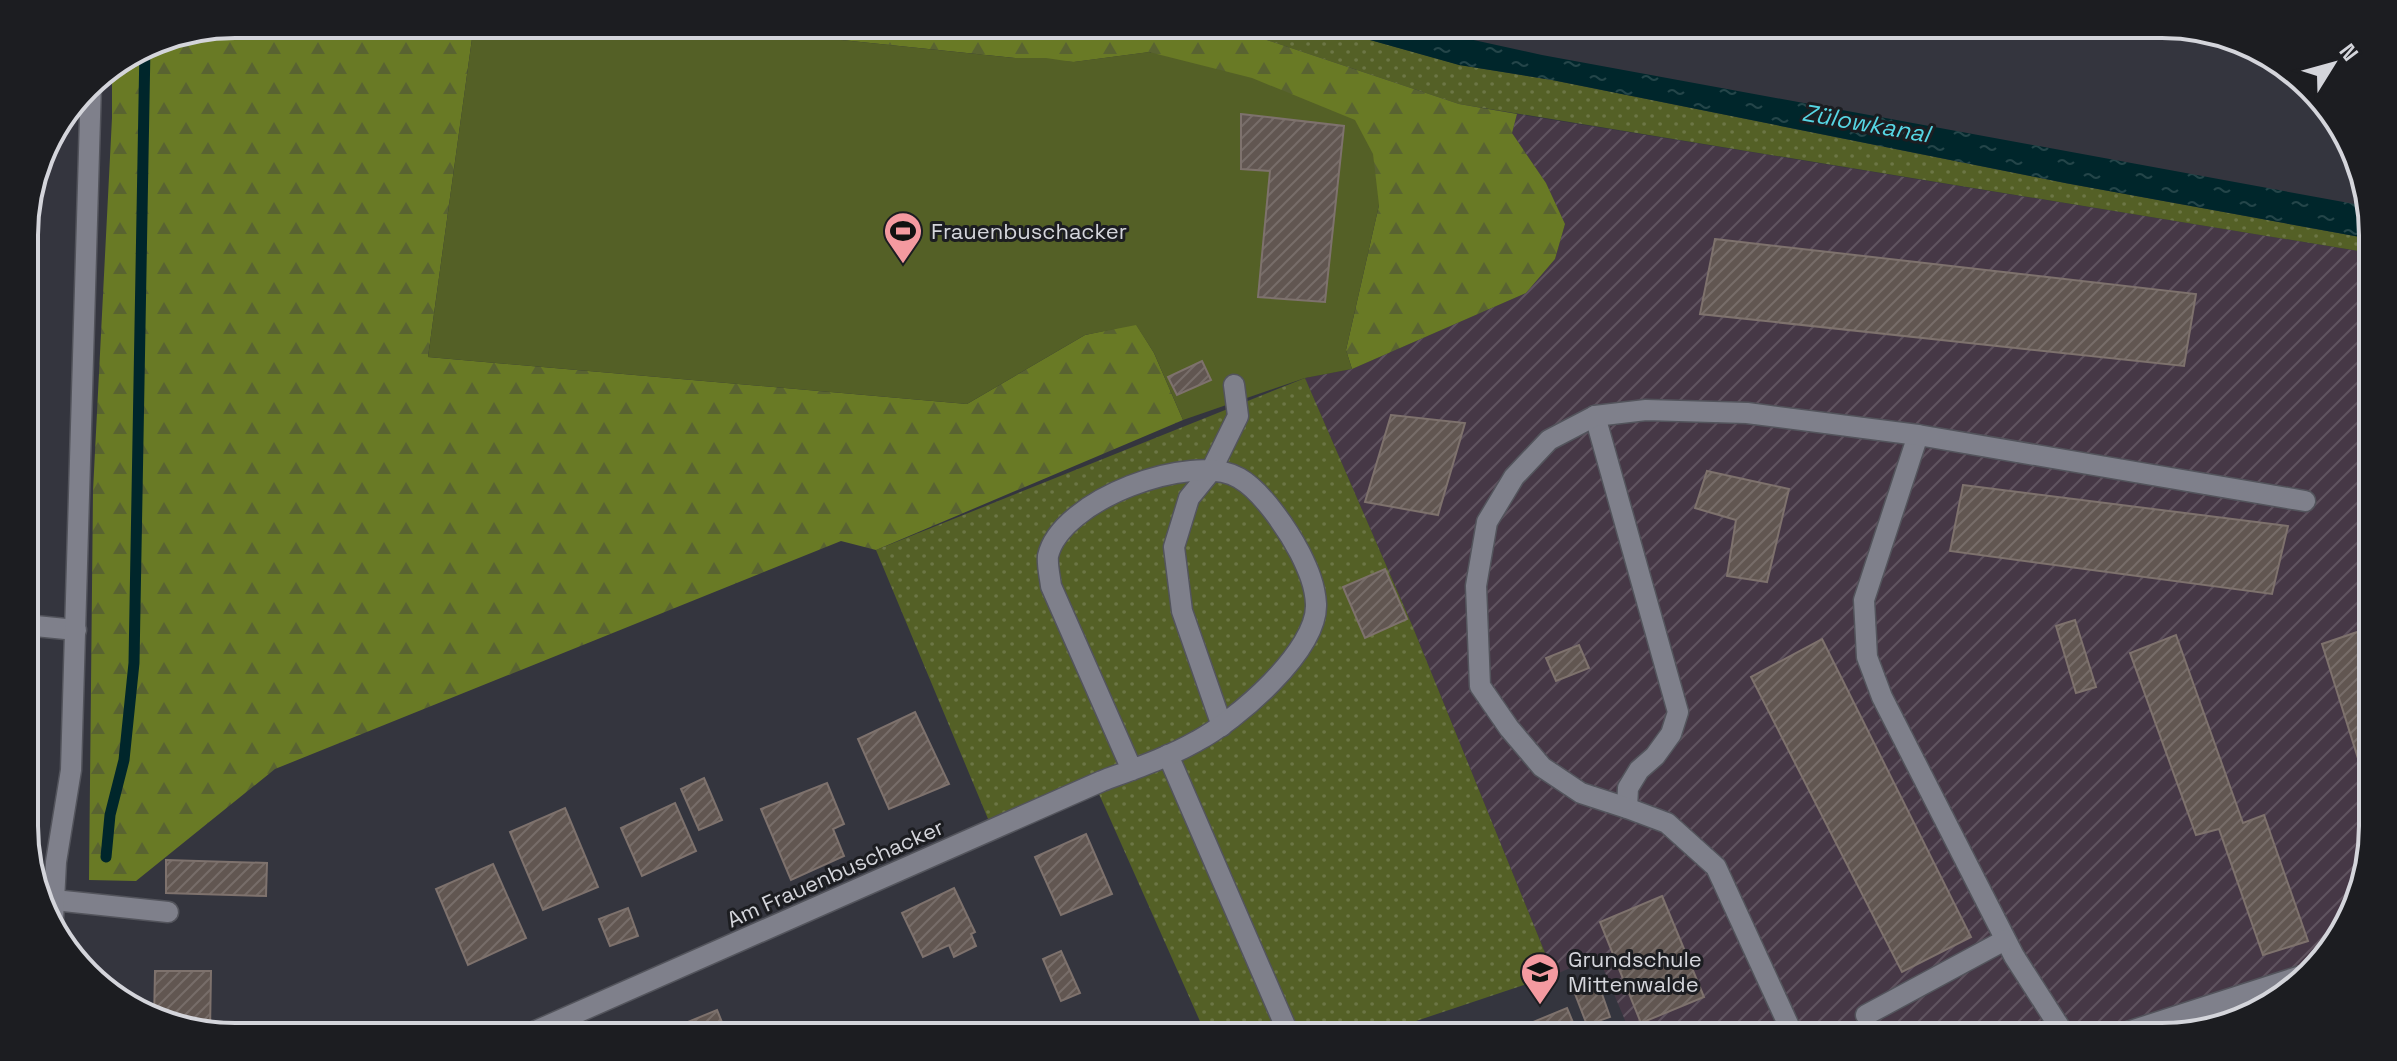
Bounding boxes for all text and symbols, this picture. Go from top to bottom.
north arrow [2293,24,2373,104]
text: N [2333,38,2365,66]
water label: Zülowkanal [1800,97,1935,150]
sports icon: Frauenbuschacker [882,210,924,265]
place label: Frauenbuschacker [931,217,1127,245]
street label: Am Frauenbuschacker [722,813,948,933]
place label: Grundschule Mittenwalde [1568,945,1702,998]
school or university icon: Grundschule Mittenwalde [1519,951,1561,1006]

